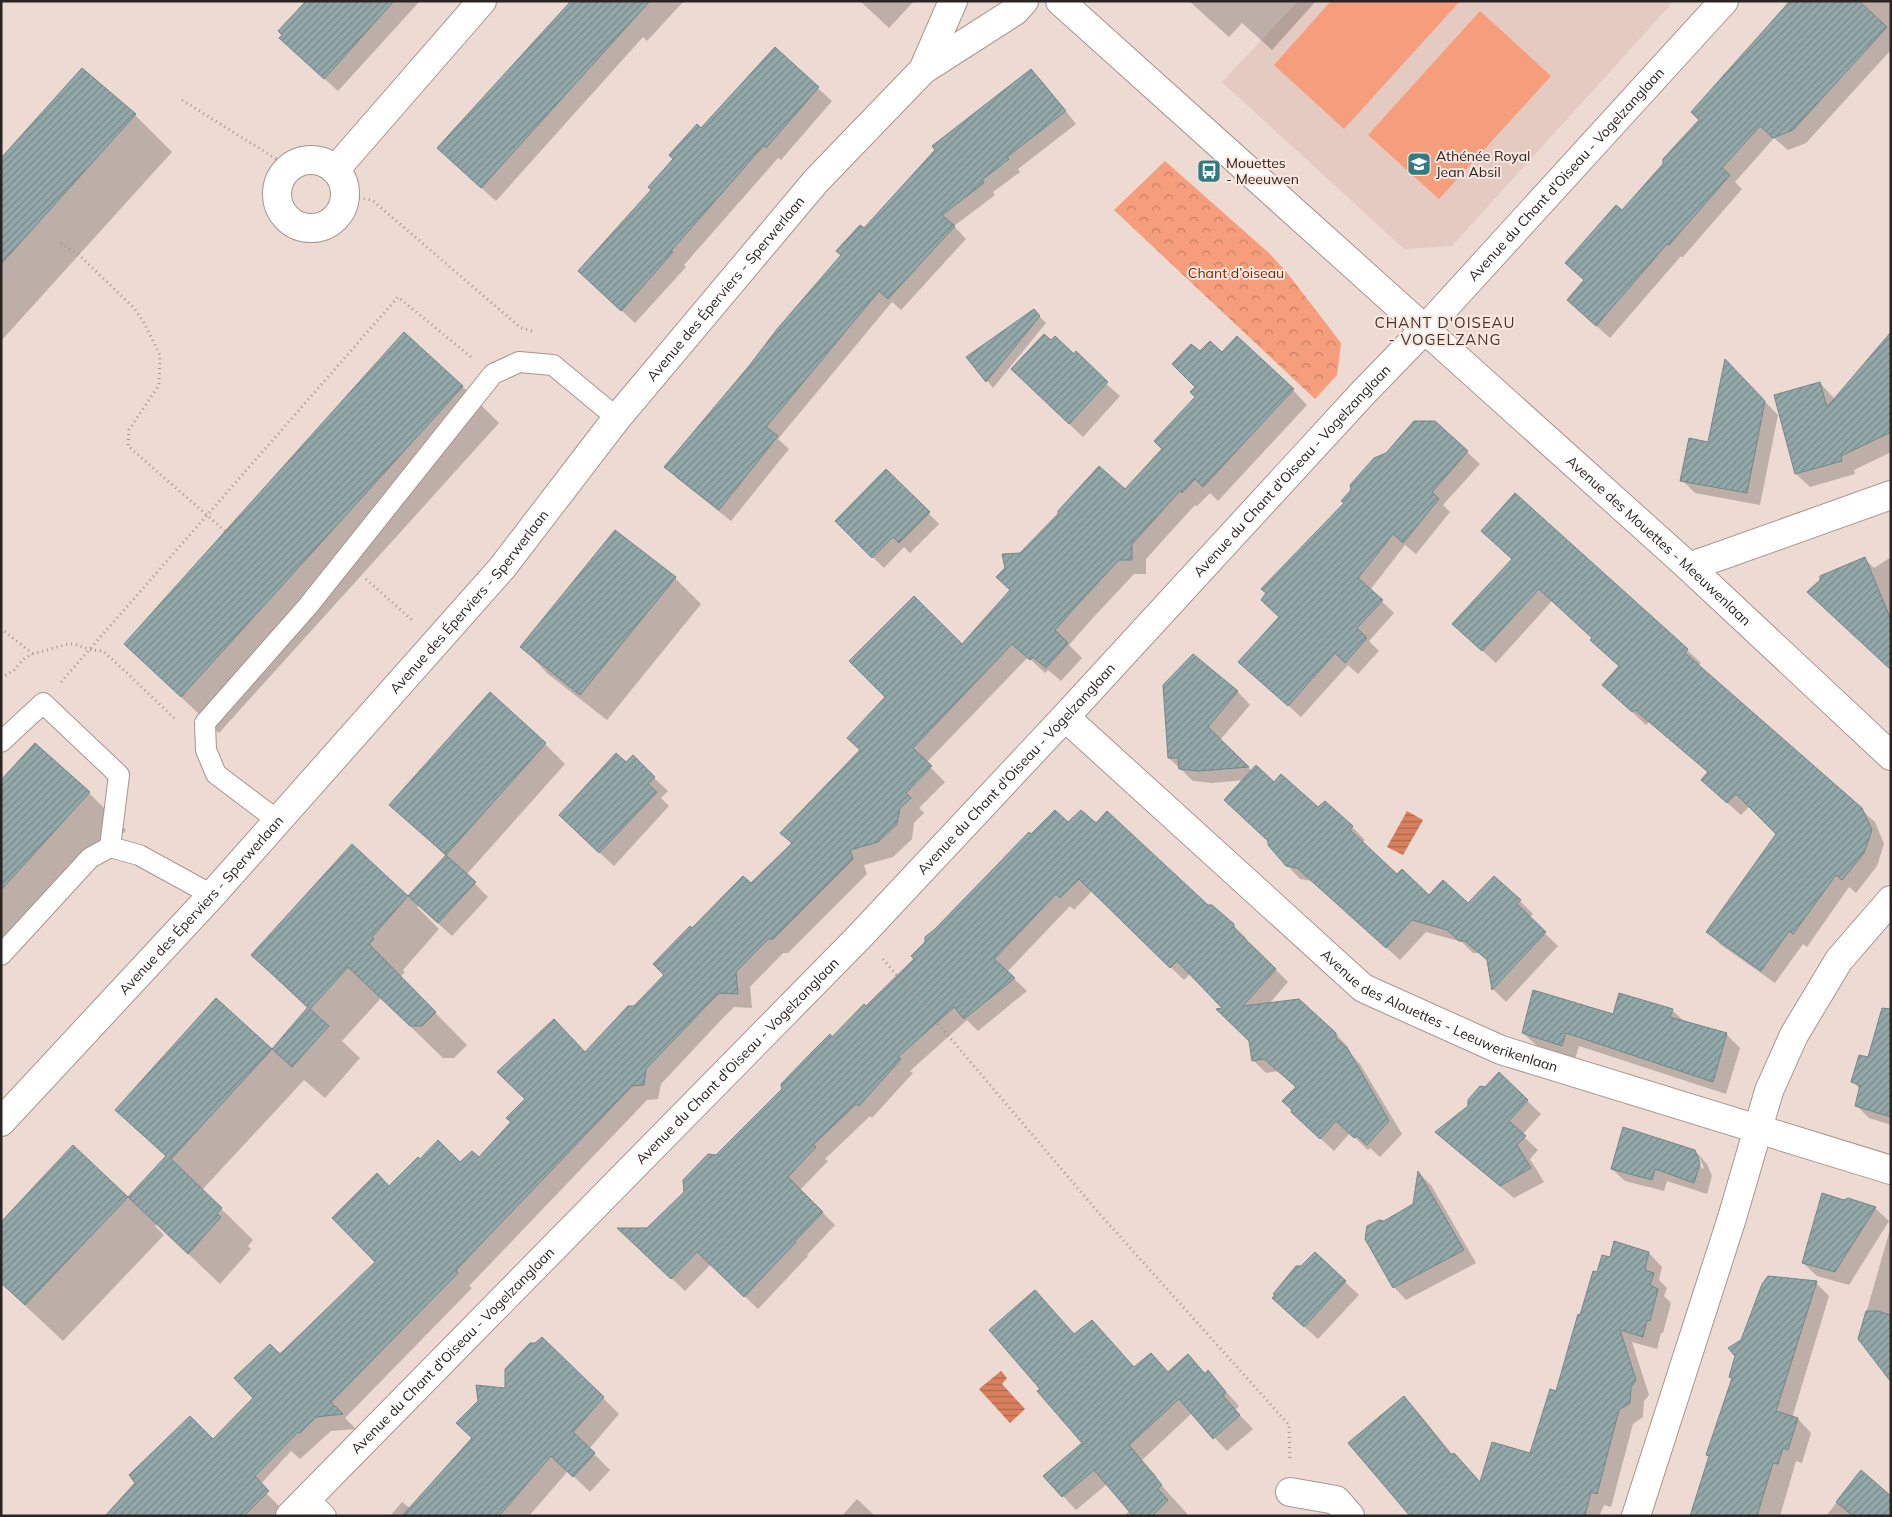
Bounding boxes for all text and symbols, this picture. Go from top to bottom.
street label: Avenue du Chant d'Oiseau - Vogelzanglaan [1464,64,1668,285]
place label: Athénée Royal Jean Absil [1436,147,1530,181]
school or university icon: Athénée Royal Jean Absil [1406,151,1432,177]
place label: Mouettes - Meeuwen [1226,154,1299,188]
bus stop icon: Mouettes - Meeuwen [1196,158,1222,184]
street label: Avenue des Éperviers - Sperwerlaan [643,192,808,385]
park label: Chant d’oiseau [1188,264,1284,282]
district label: CHANT D'OISEAU - VOGELZANG [1375,313,1515,349]
street label: Avenue du Chant d'Oiseau - Vogelzanglaan [1189,361,1394,581]
street label: Avenue des Mouettes - Meeuwenlaan [1562,452,1755,629]
street label: Avenue des Éperviers - Sperwerlaan [386,506,552,697]
street label: Avenue du Chant d'Oiseau - Vogelzanglaan [913,659,1119,878]
street label: Avenue des Éperviers - Sperwerlaan [115,812,287,998]
street label: Avenue des Alouettes - Leeuwerikenlaan [1317,945,1560,1076]
street label: Avenue du Chant d'Oiseau - Vogelzanglaan [632,954,843,1168]
street label: Avenue du Chant d'Oiseau - Vogelzanglaan [347,1243,558,1458]

